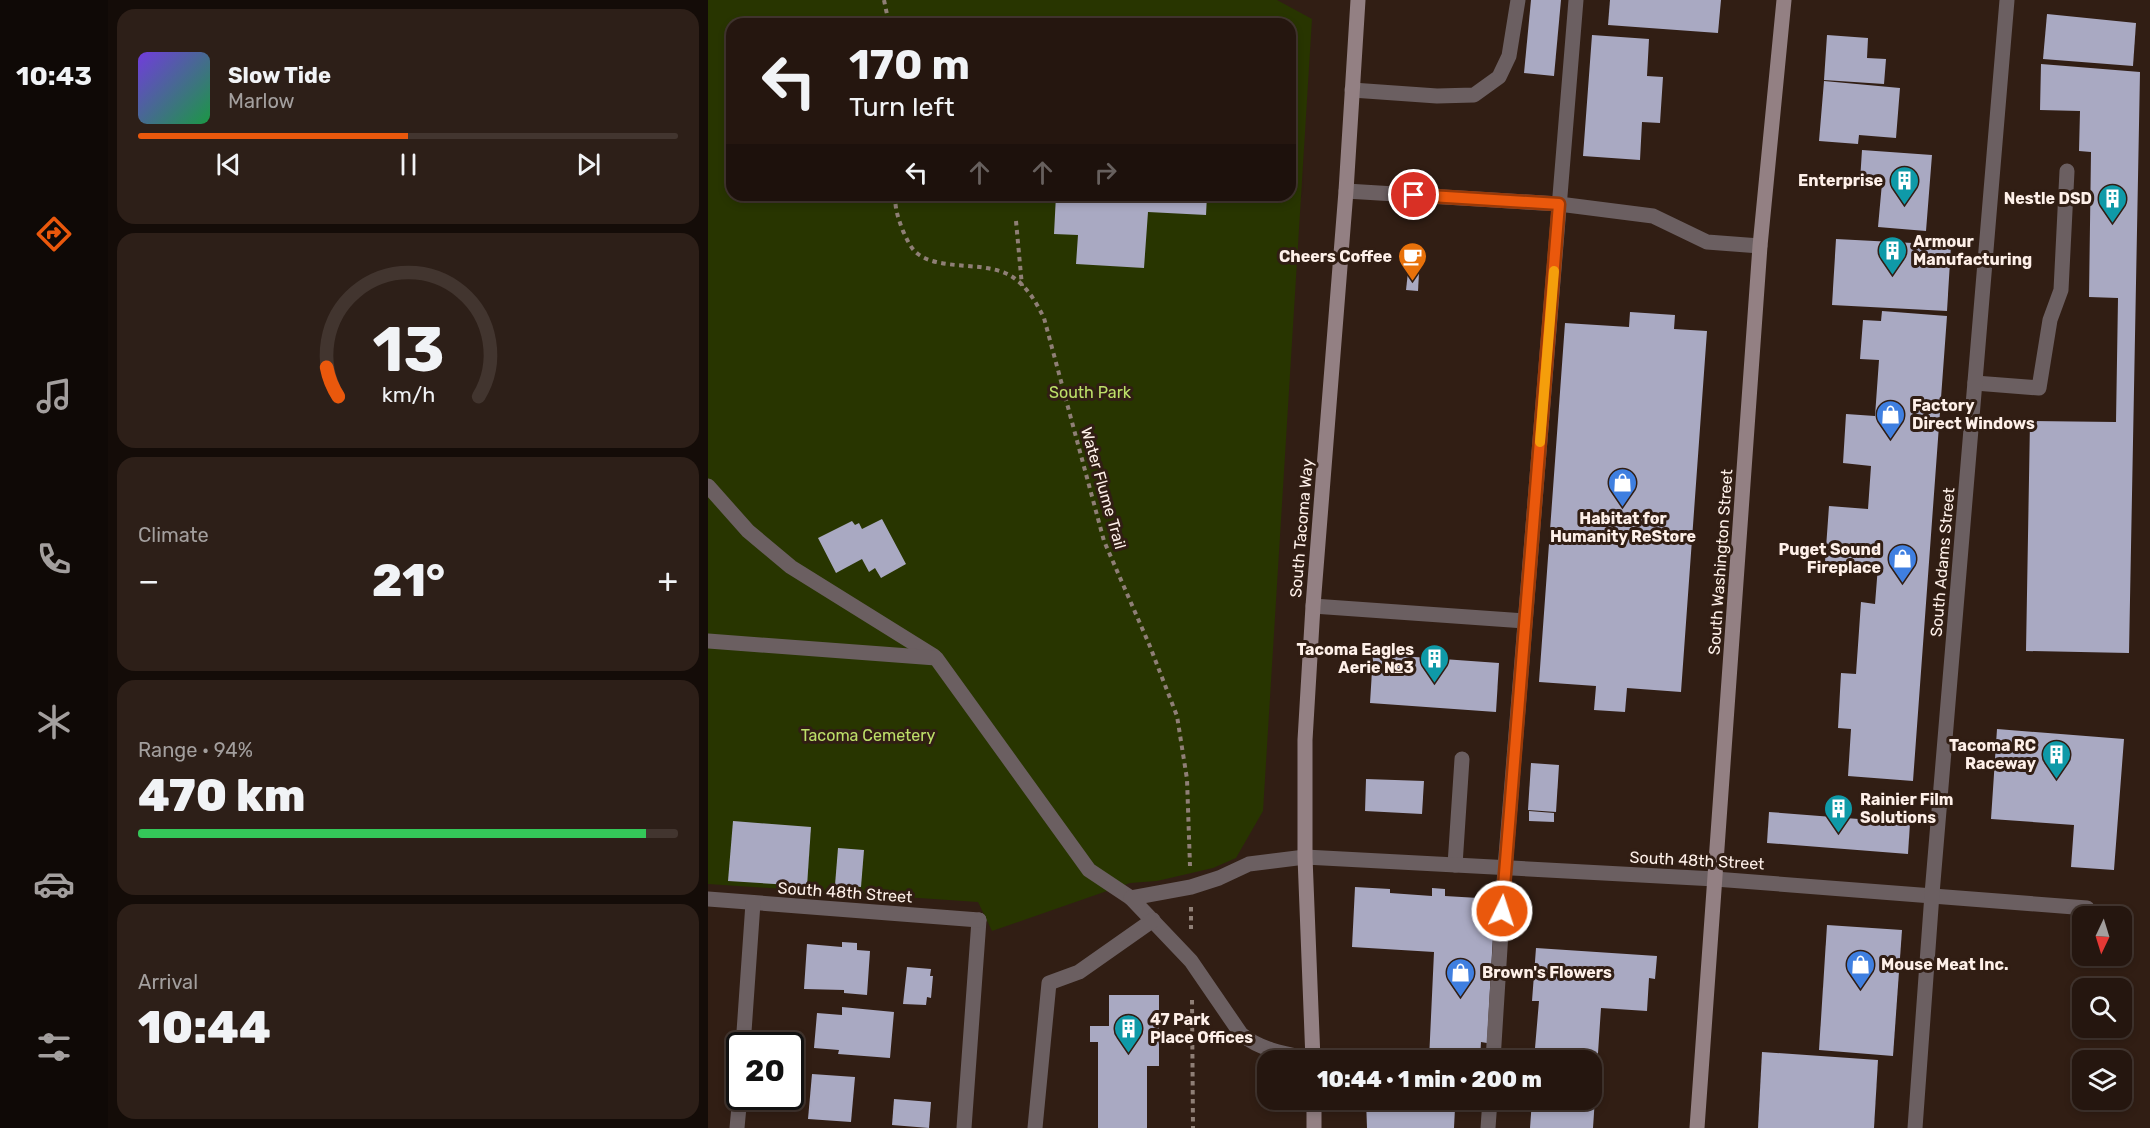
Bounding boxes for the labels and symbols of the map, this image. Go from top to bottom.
building icon: Enterprise [1888,164,1920,206]
pin [1388,169,1439,220]
place label: Enterprise [1798,171,1883,190]
building icon: Nestle DSD [2097,182,2129,224]
place label: Nestle DSD [2004,189,2092,208]
place label: Armour Manufacturing [1913,232,2032,269]
building icon: Armour Manufacturing [1876,234,1908,276]
cafe icon: Cheers Coffee [1397,240,1429,282]
place label: Cheers Coffee [1279,247,1392,266]
park label: South Park [1049,383,1132,402]
place label: Factory Direct Windows [1912,396,2035,433]
shop icon: Factory Direct Windows [1875,398,1907,440]
street label: Water Flume Trail [1077,425,1130,551]
street label: South Tacoma Way [1286,458,1317,598]
shop icon: Habitat for Humanity ReStore [1607,466,1639,508]
street label: South Washington Street [1705,469,1736,656]
street label: South Adams Street [1927,487,1958,637]
place label: Habitat for Humanity ReStore [1550,509,1696,546]
place label: Puget Sound Fireplace [1778,540,1881,577]
shop icon: Puget Sound Fireplace [1886,542,1918,584]
place label: Tacoma Eagles Aerie №3 [1296,640,1414,677]
building icon: Tacoma Eagles Aerie №3 [1419,642,1451,684]
park label: Tacoma Cemetery [801,726,935,745]
place label: Tacoma RC Raceway [1949,736,2036,773]
building icon: Tacoma RC Raceway [2041,738,2073,780]
place label: Rainier Film Solutions [1860,790,1954,827]
building icon: Rainier Film Solutions [1823,792,1855,834]
street label: South 48th Street [1629,847,1765,874]
street label: South 48th Street [777,878,913,907]
position arrow [1470,879,1534,943]
north arrow [2072,906,2132,966]
shop icon: Mouse Meat Inc. [1844,948,1876,990]
place label: Mouse Meat Inc. [1881,955,2009,974]
shop icon: Brown's Flowers [1445,956,1477,998]
place label: Brown's Flowers [1482,963,1612,982]
place label: 47 Park Place Offices [1150,1010,1253,1047]
building icon: 47 Park Place Offices [1113,1012,1145,1054]
speed limit sign: 20 [726,1032,804,1110]

